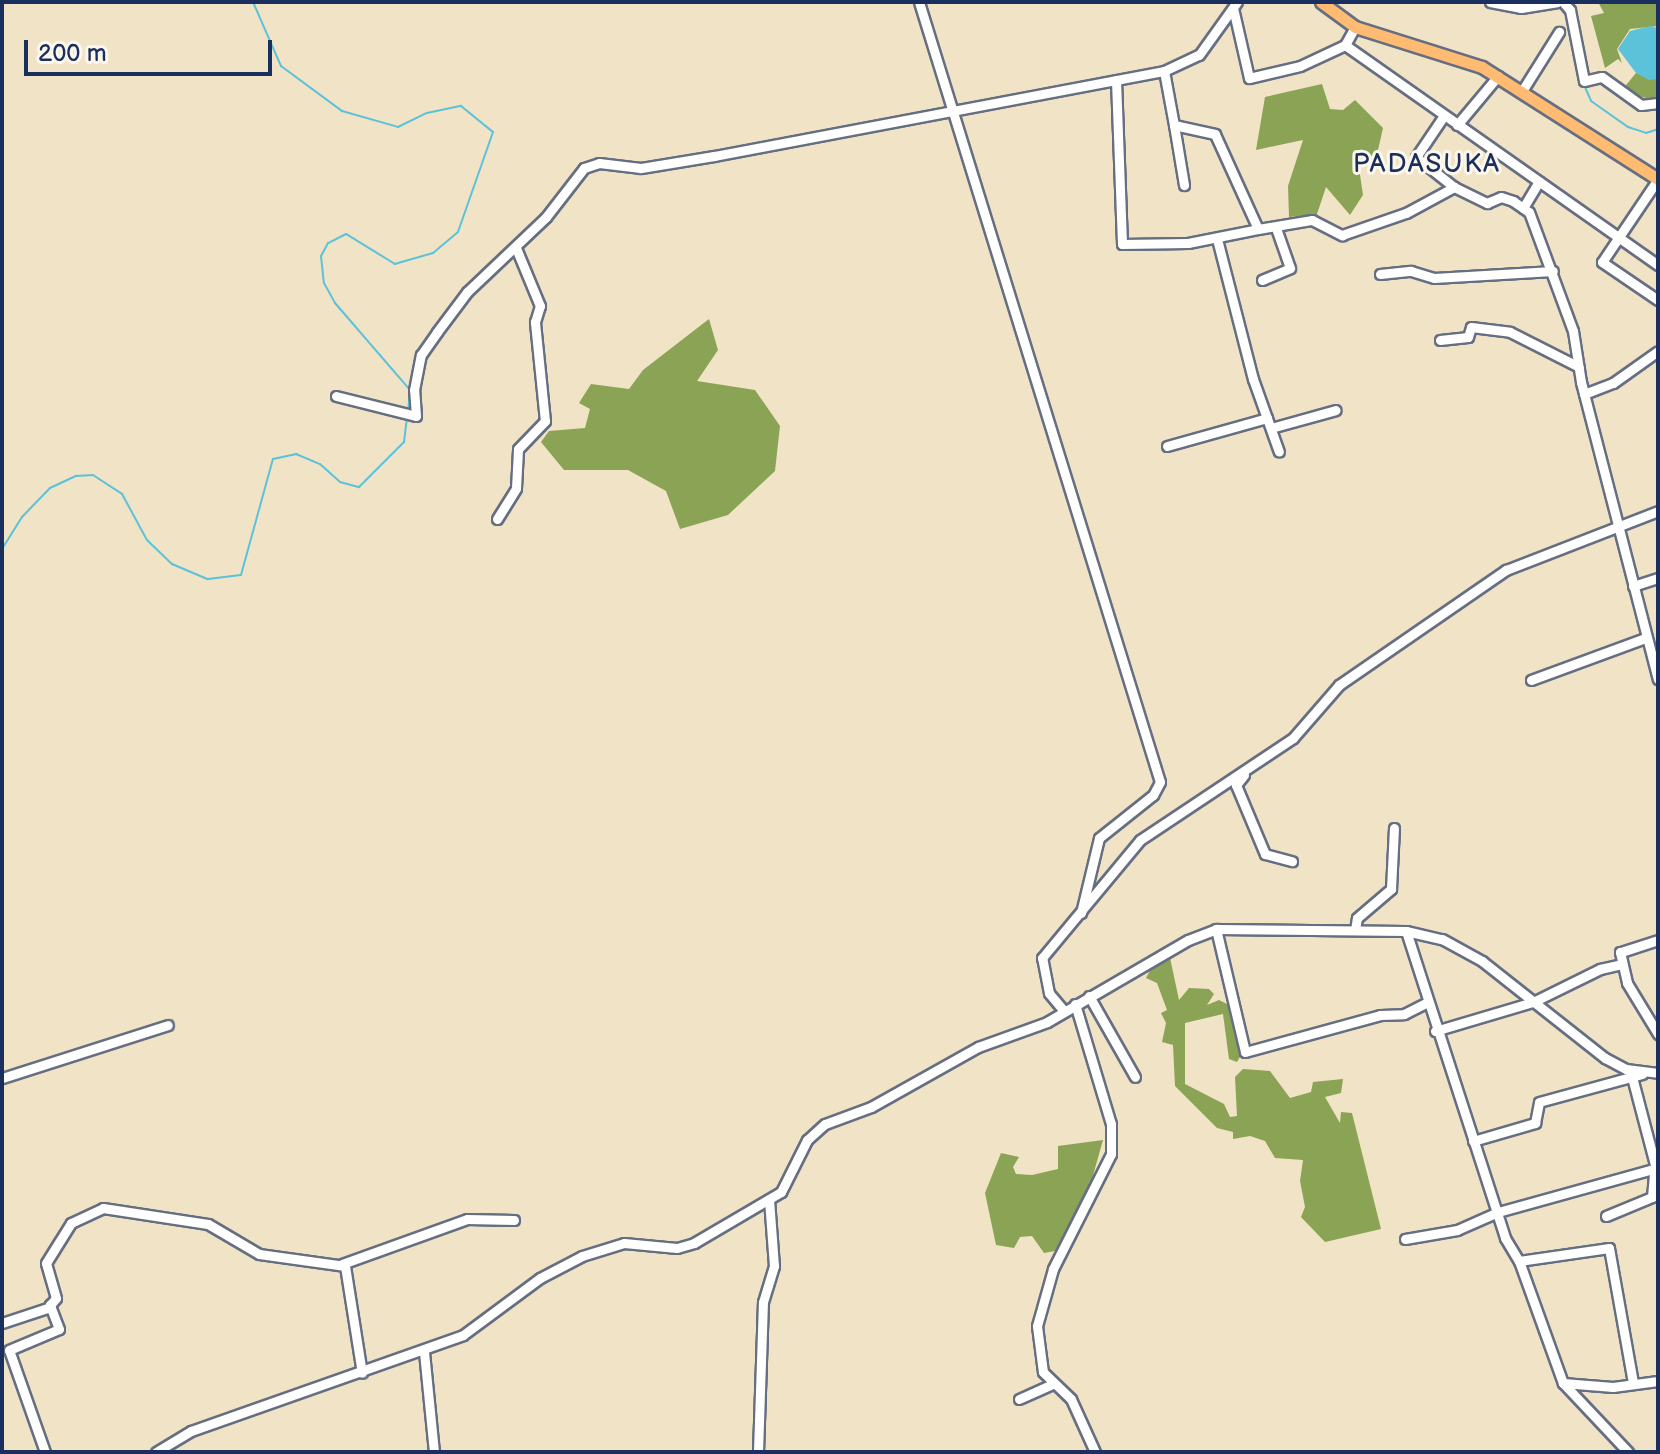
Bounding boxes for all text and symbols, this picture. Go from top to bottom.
scale bar [28,24,276,74]
text: 200 m [38,39,107,68]
district label: PADASUKA [1353,149,1501,181]

